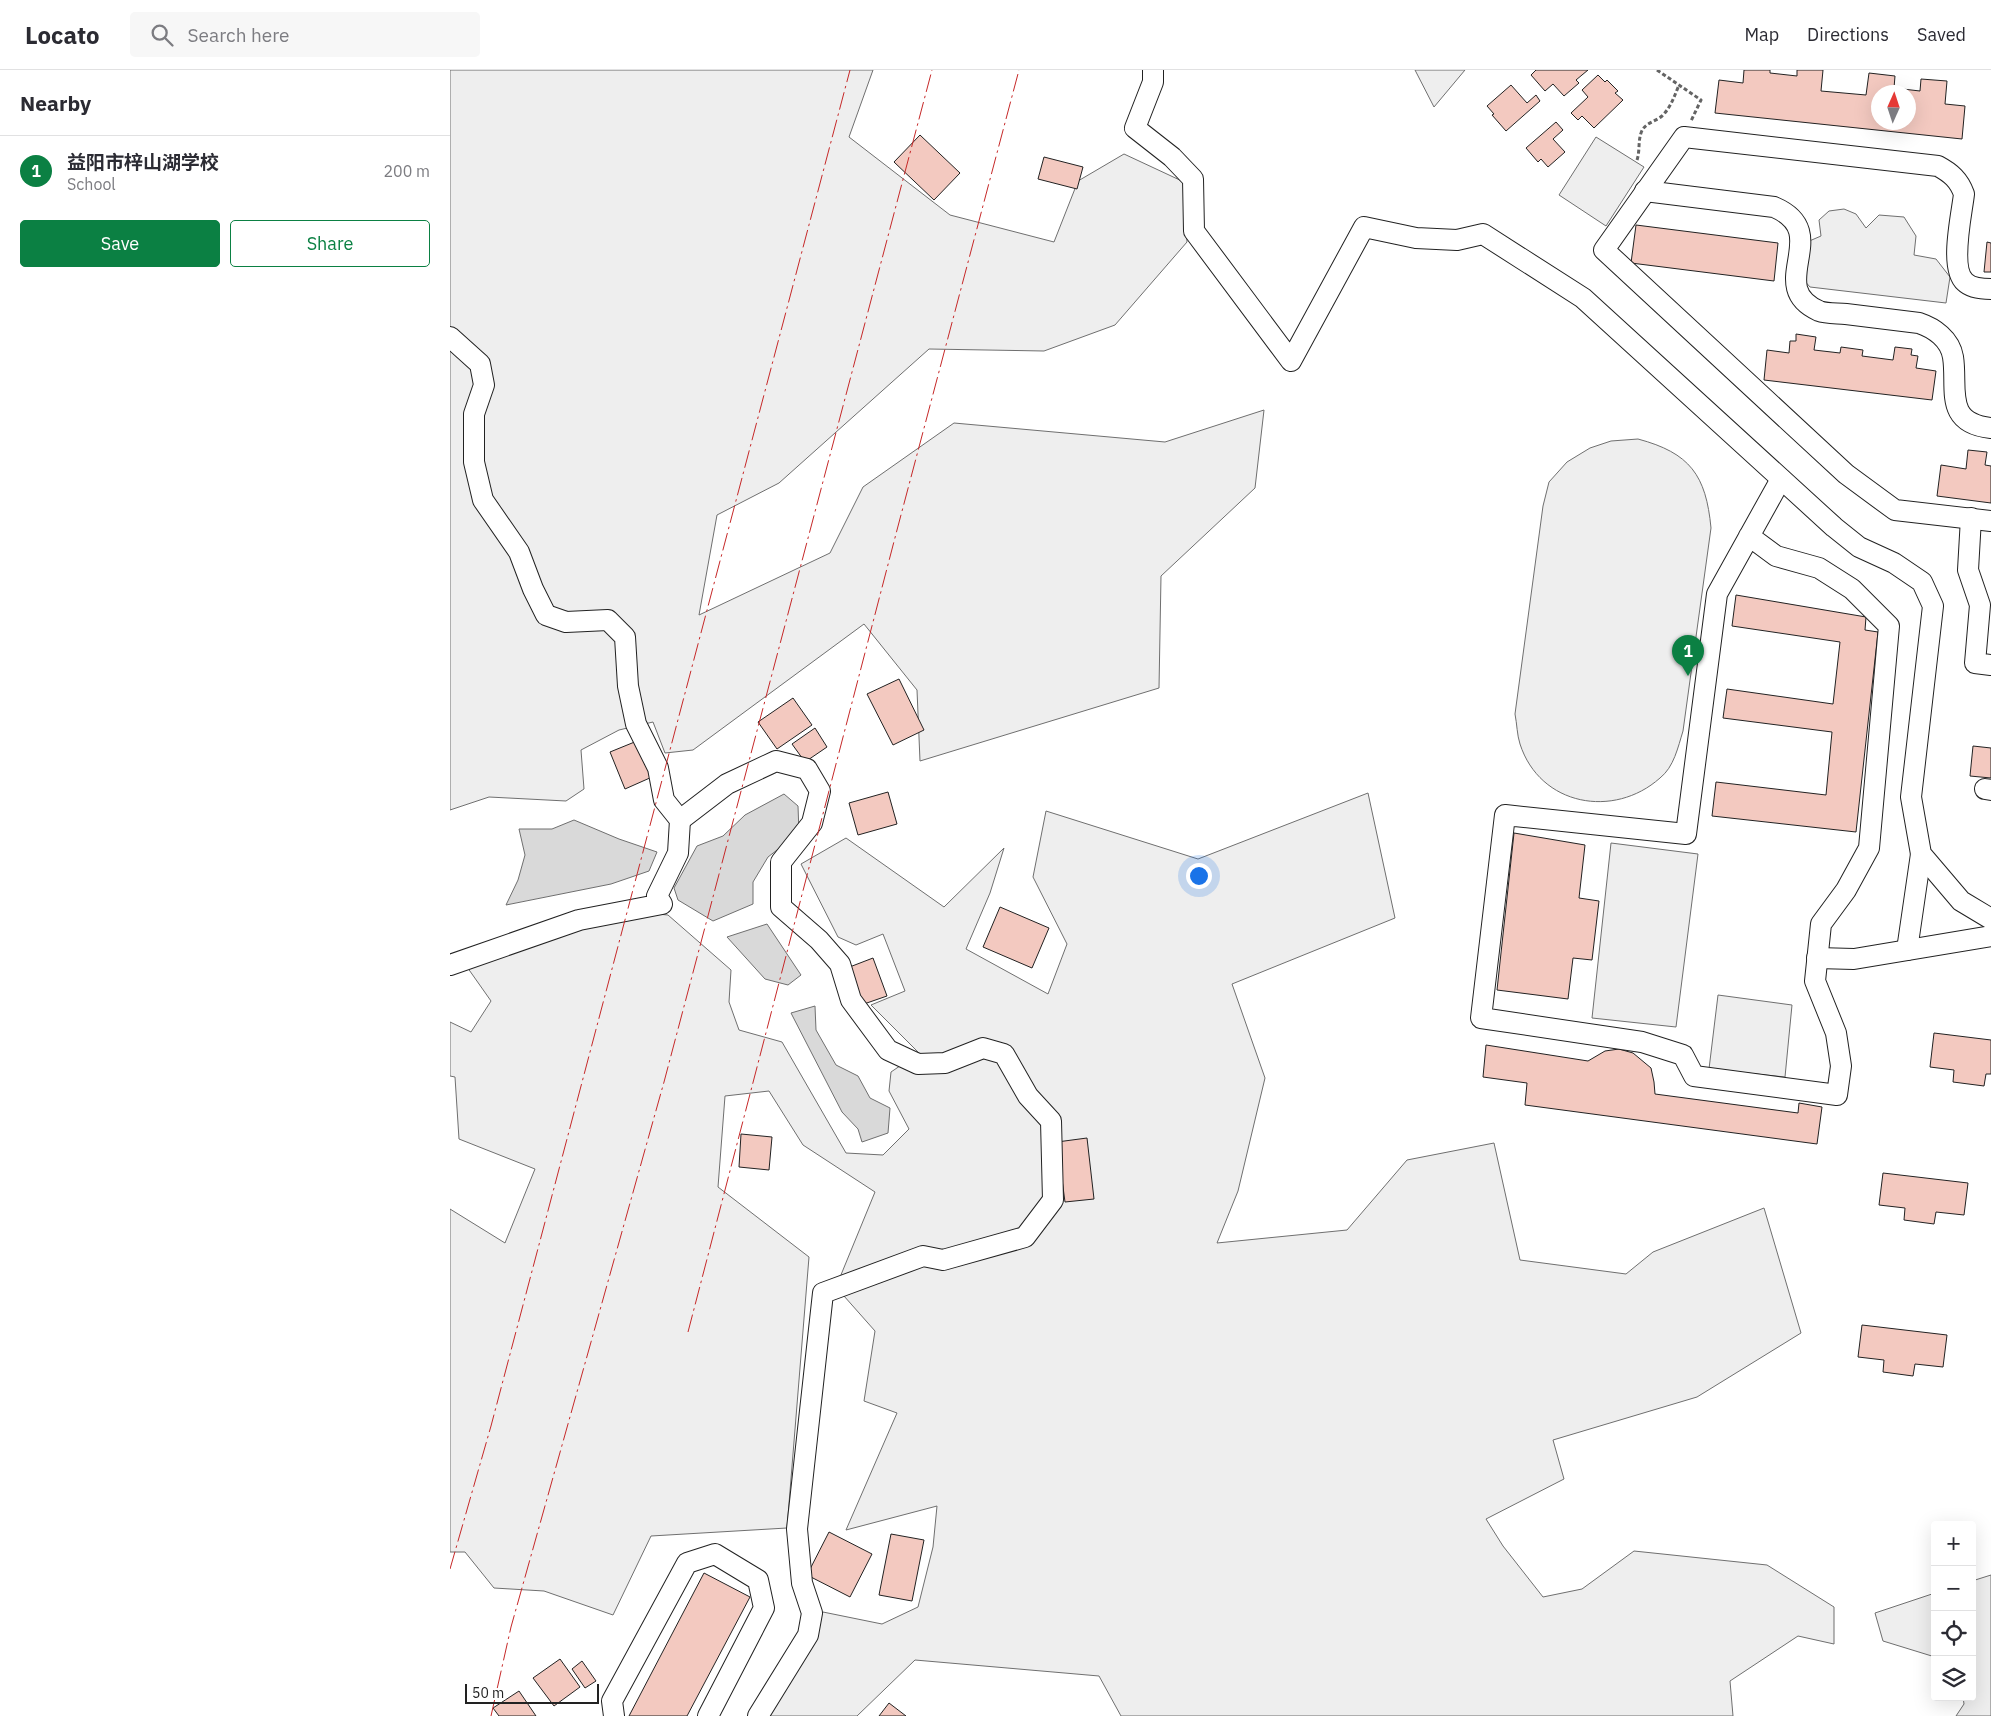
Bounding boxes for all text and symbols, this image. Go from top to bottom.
search box [130,12,480,57]
text: Locato [25,19,100,51]
icon: search [148,21,176,49]
text: Search here [188,23,289,47]
text: Map [1744,23,1779,46]
text: Directions [1807,23,1889,46]
text: Saved [1917,23,1966,46]
north arrow [1871,85,1916,130]
text: Nearby [20,89,91,117]
text: 益阳市梓山湖学校 [67,150,219,174]
text: 1 [31,161,41,181]
text: 200 m [383,161,430,181]
text: School [67,174,116,194]
button: Save [20,220,220,267]
button: Share [230,220,430,267]
pin: 1 [1672,635,1704,676]
your location [1186,863,1212,889]
map controls [1931,1521,1976,1701]
button: + [1931,1521,1976,1566]
button: − [1931,1566,1976,1611]
button: locate [1931,1611,1976,1656]
button: layers [1931,1656,1976,1701]
scale bar [465,1681,599,1704]
text: 50 m [472,1684,504,1702]

